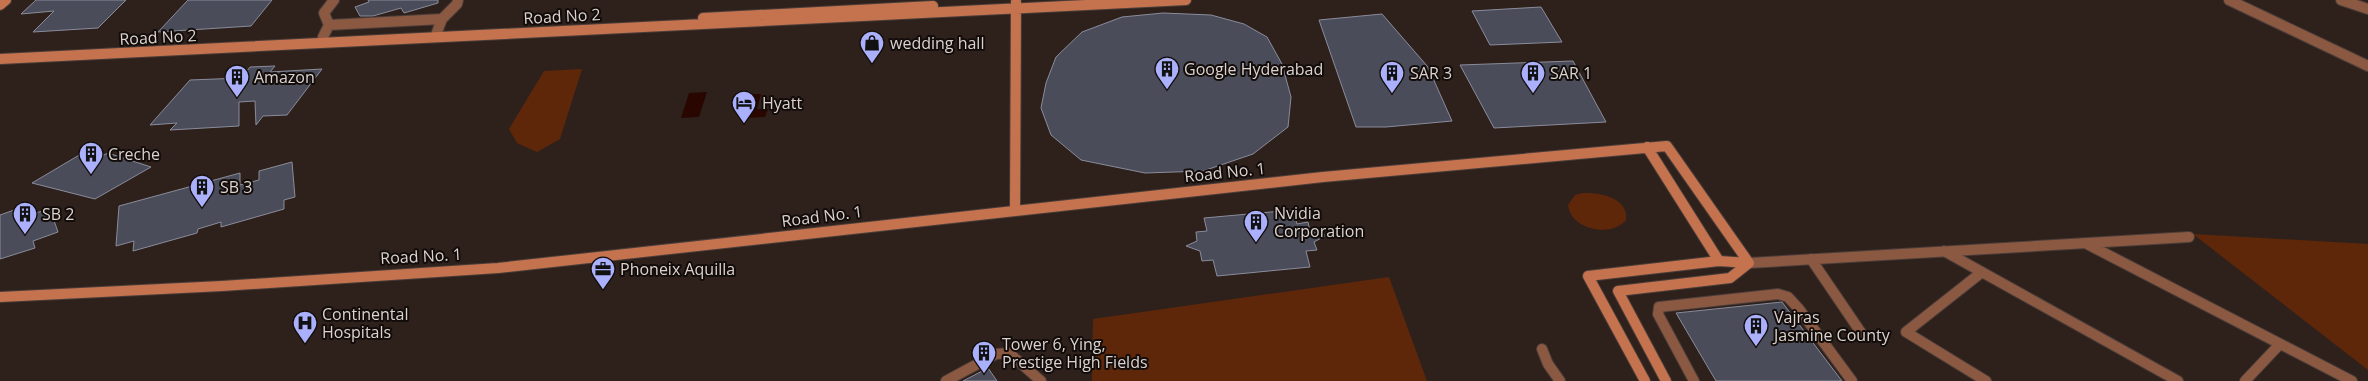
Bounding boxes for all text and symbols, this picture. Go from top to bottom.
street label: Road No 2 [523,3,601,29]
street label: Road No 2 [119,24,197,50]
shop icon: wedding hall [859,30,885,64]
place label: wedding hall [890,32,984,54]
building icon: Google Hyderabad [1154,56,1180,90]
place label: Google Hyderabad [1184,58,1323,80]
building icon: SAR 3 [1379,60,1405,94]
building icon: SAR 1 [1520,60,1546,94]
place label: SAR 3 [1410,62,1452,84]
place label: SAR 1 [1550,62,1592,84]
building icon: Amazon [224,64,250,98]
place label: Amazon [254,66,315,88]
hotel icon: Hyatt [731,90,757,124]
place label: Hyatt [762,92,802,114]
building icon: Creche [78,141,104,175]
place label: Creche [108,143,160,165]
street label: Road No. 1 [1183,157,1267,187]
building icon: SB 3 [189,174,215,208]
place label: SB 3 [220,176,252,198]
street label: Road No. 1 [780,200,864,232]
building icon: SB 2 [12,201,38,235]
place label: Nvidia Corporation [1274,202,1364,242]
place label: SB 2 [42,203,74,225]
building icon: Nvidia Corporation [1243,209,1269,243]
street label: Road No. 1 [380,243,462,269]
office icon: Phoneix Aquilla [590,256,616,290]
place label: Phoneix Aquilla [620,258,735,280]
place label: Continental Hospitals [322,303,409,343]
place label: Vajras Jasmine County [1772,306,1891,346]
hospital icon: Continental Hospitals [292,310,318,344]
building icon: Vajras Jasmine County [1743,313,1769,347]
place label: Tower 6, Ying, Prestige High Fields [1002,333,1148,373]
building icon: Tower 6, Ying, Prestige High Fields [971,340,997,374]

